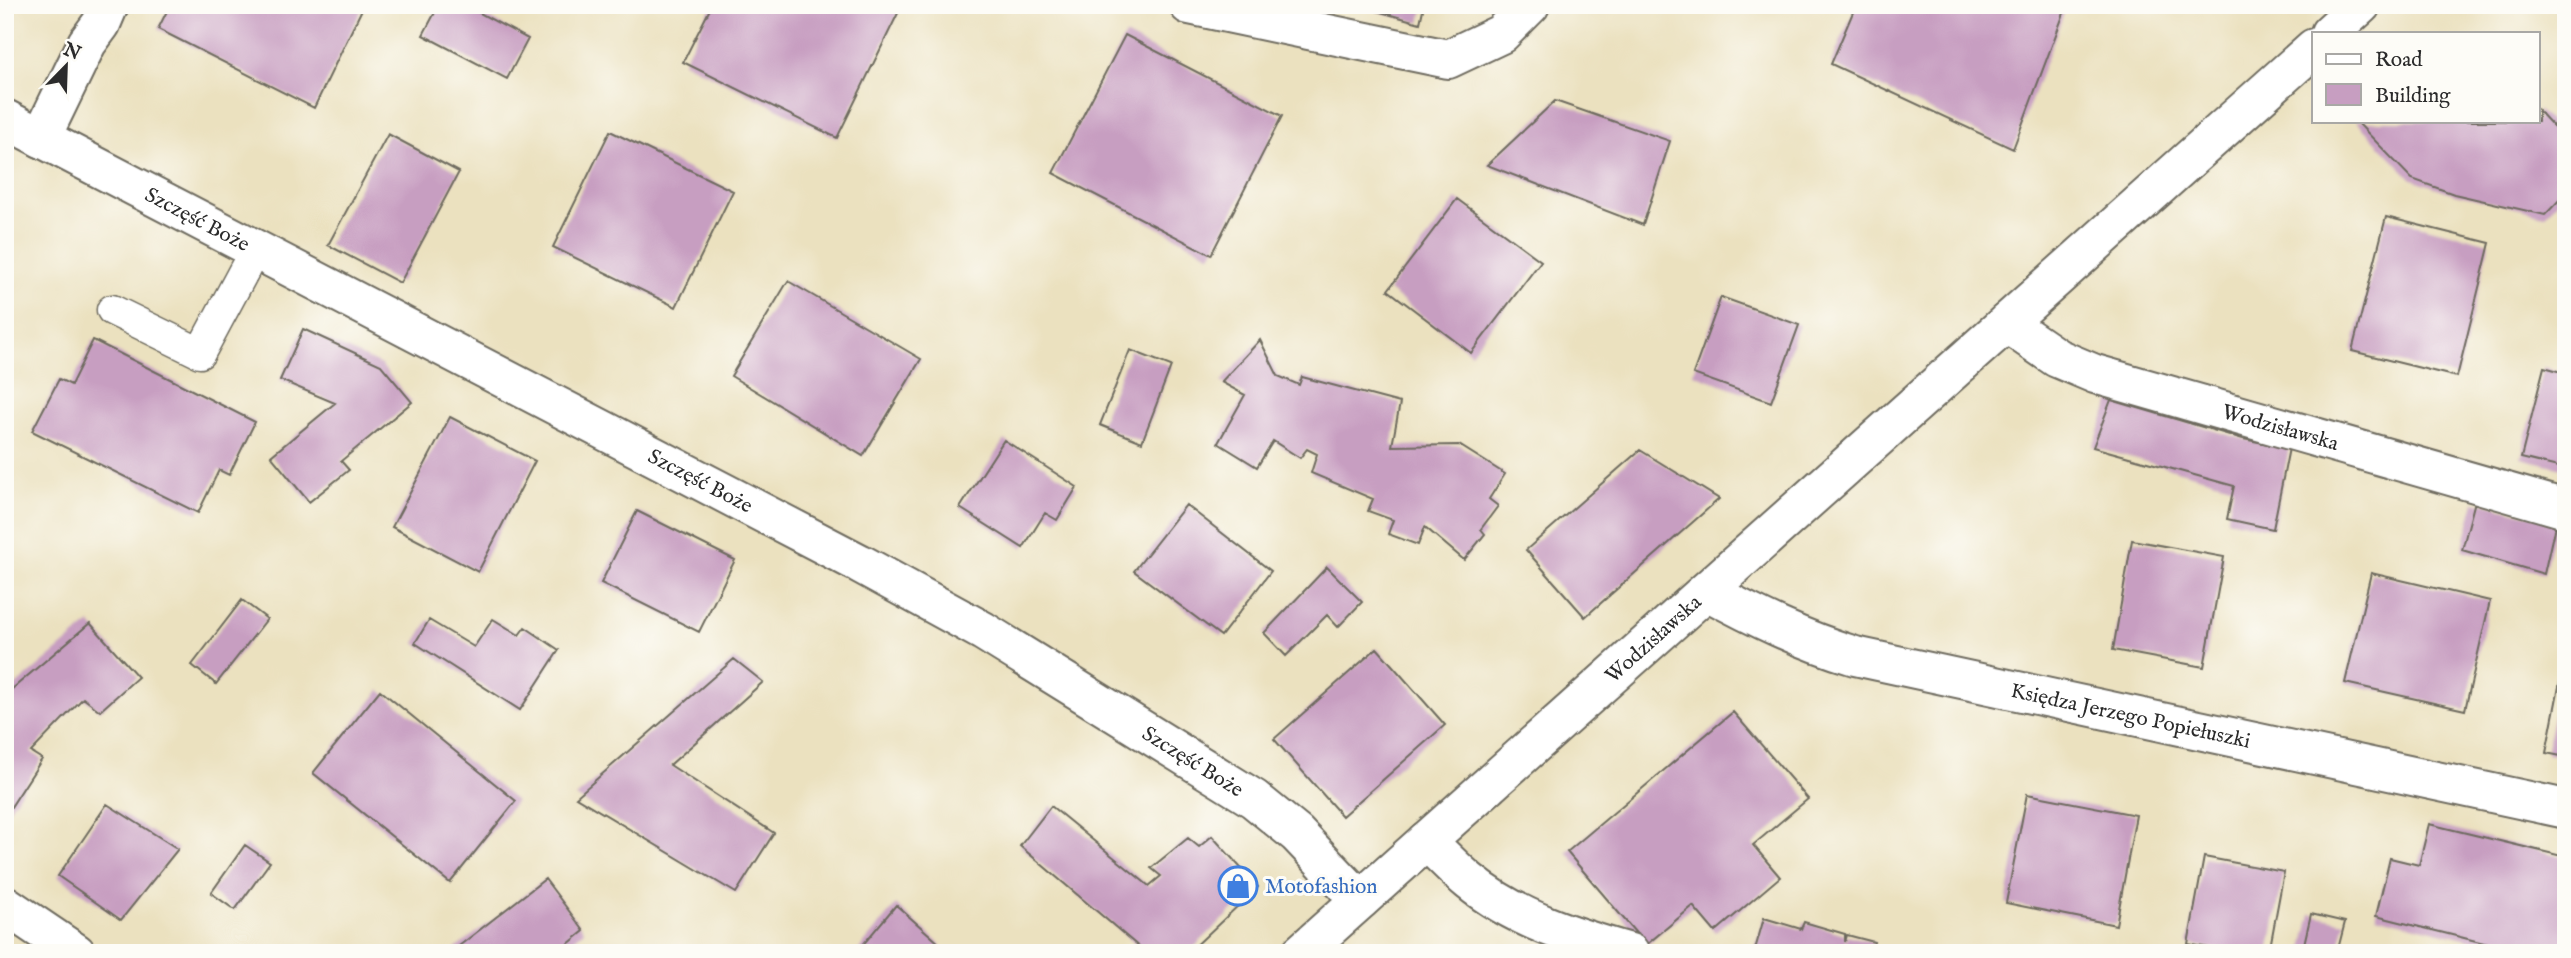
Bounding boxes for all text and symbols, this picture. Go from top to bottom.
north arrow [32,32,102,102]
legend [2312,32,2540,122]
text: N [59,38,85,67]
text: Road [2375,47,2423,74]
text: Building [2375,83,2451,110]
street label: Szczęść Boże [140,182,254,259]
street label: Wodzisławska [2218,399,2342,458]
street label: Szczęść Boże [643,444,757,521]
street label: Wodzisławska [1600,589,1709,690]
street label: Księdza Jerzego Popiełuszki [2008,678,2253,756]
street label: Szczęść Boże [1136,721,1248,804]
shop icon: Motofashion [1217,865,1259,907]
place label: Motofashion [1265,874,1377,901]

